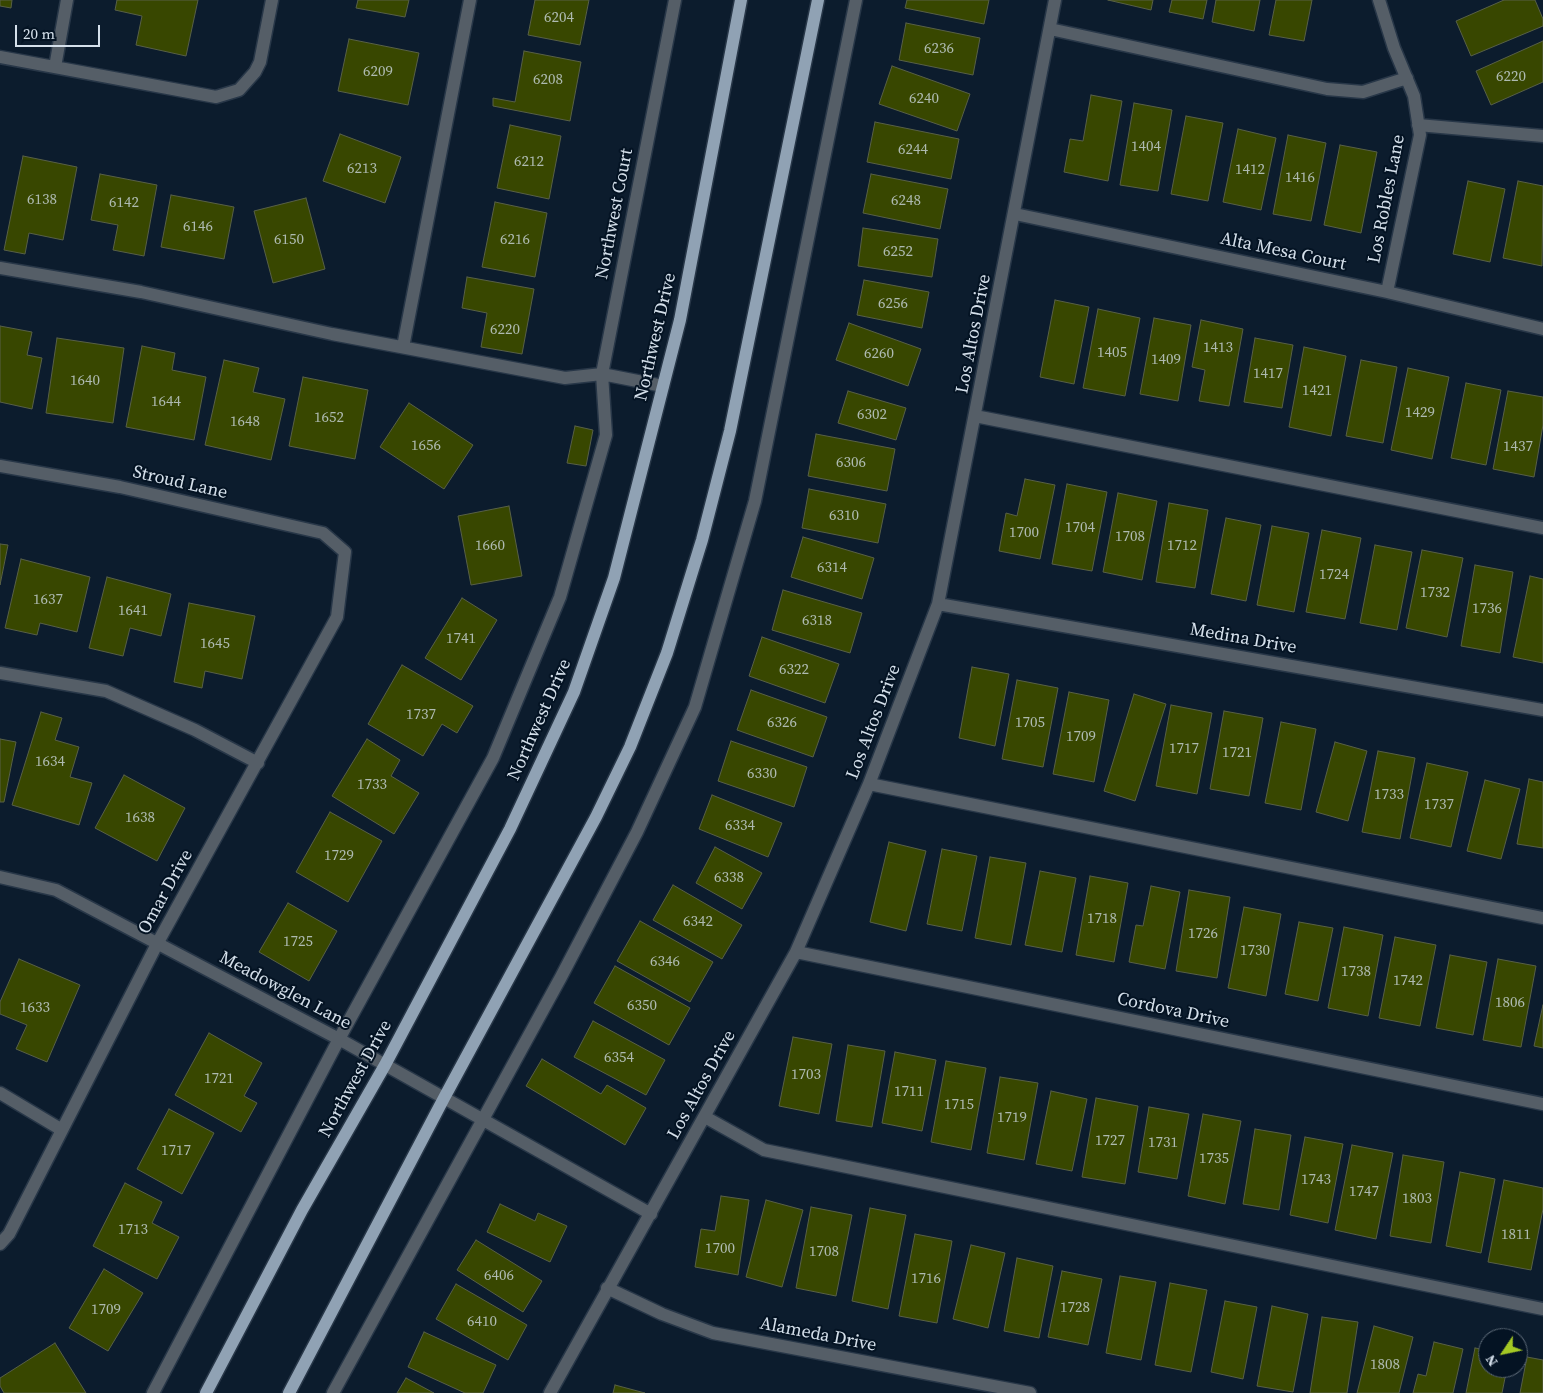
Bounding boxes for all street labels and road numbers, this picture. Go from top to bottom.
street label: Los Robles Lane [1364,133,1410,265]
street label: Northwest Court [592,147,638,281]
street label: Alta Mesa Court [1218,228,1348,276]
street label: Northwest Drive [631,271,681,403]
street label: Los Altos Drive [952,273,996,395]
street label: Stroud Lane [130,462,230,504]
street label: Medina Drive [1188,619,1298,659]
street label: Northwest Drive [504,656,576,784]
street label: Los Altos Drive [842,662,906,782]
street label: Omar Drive [134,846,198,938]
street label: Meadowglen Lane [215,947,355,1035]
street label: Cordova Drive [1115,989,1231,1033]
street label: Northwest Drive [315,1017,397,1141]
street label: Los Altos Drive [663,1027,741,1143]
street label: Alameda Drive [758,1313,878,1357]

